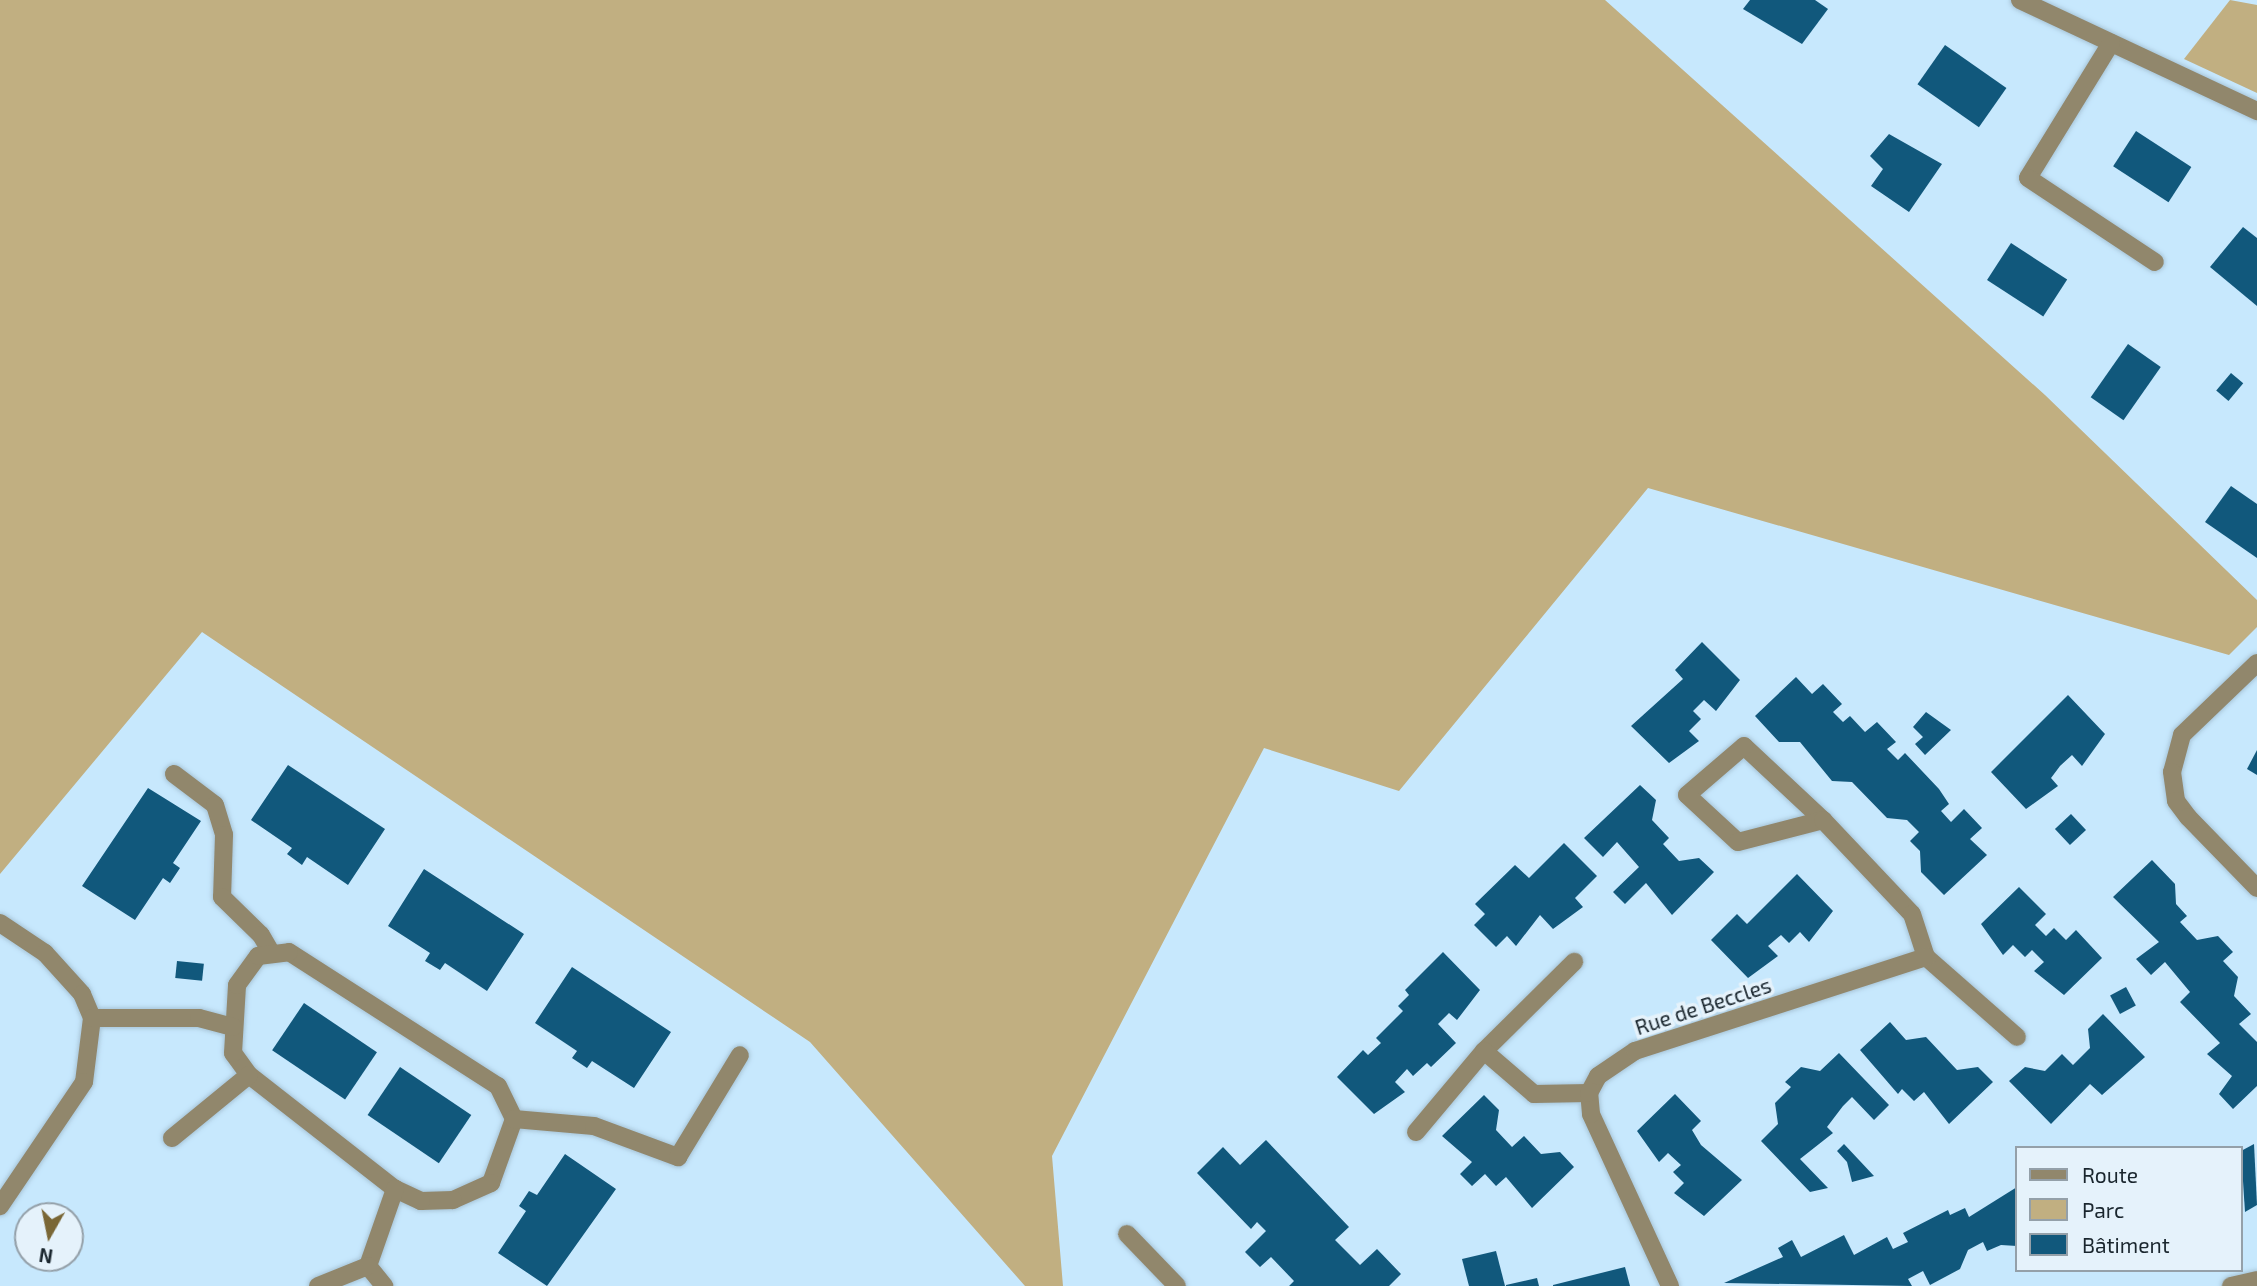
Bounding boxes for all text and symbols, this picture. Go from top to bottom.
street label: Rue de Beccles [1632,972,1774,1040]
legend [2016,1146,2243,1272]
text: Route [2082,1162,2138,1187]
text: Parc [2082,1197,2124,1222]
north arrow [14,1202,84,1272]
text: Bâtiment [2082,1232,2170,1257]
text: N [37,1244,55,1269]

